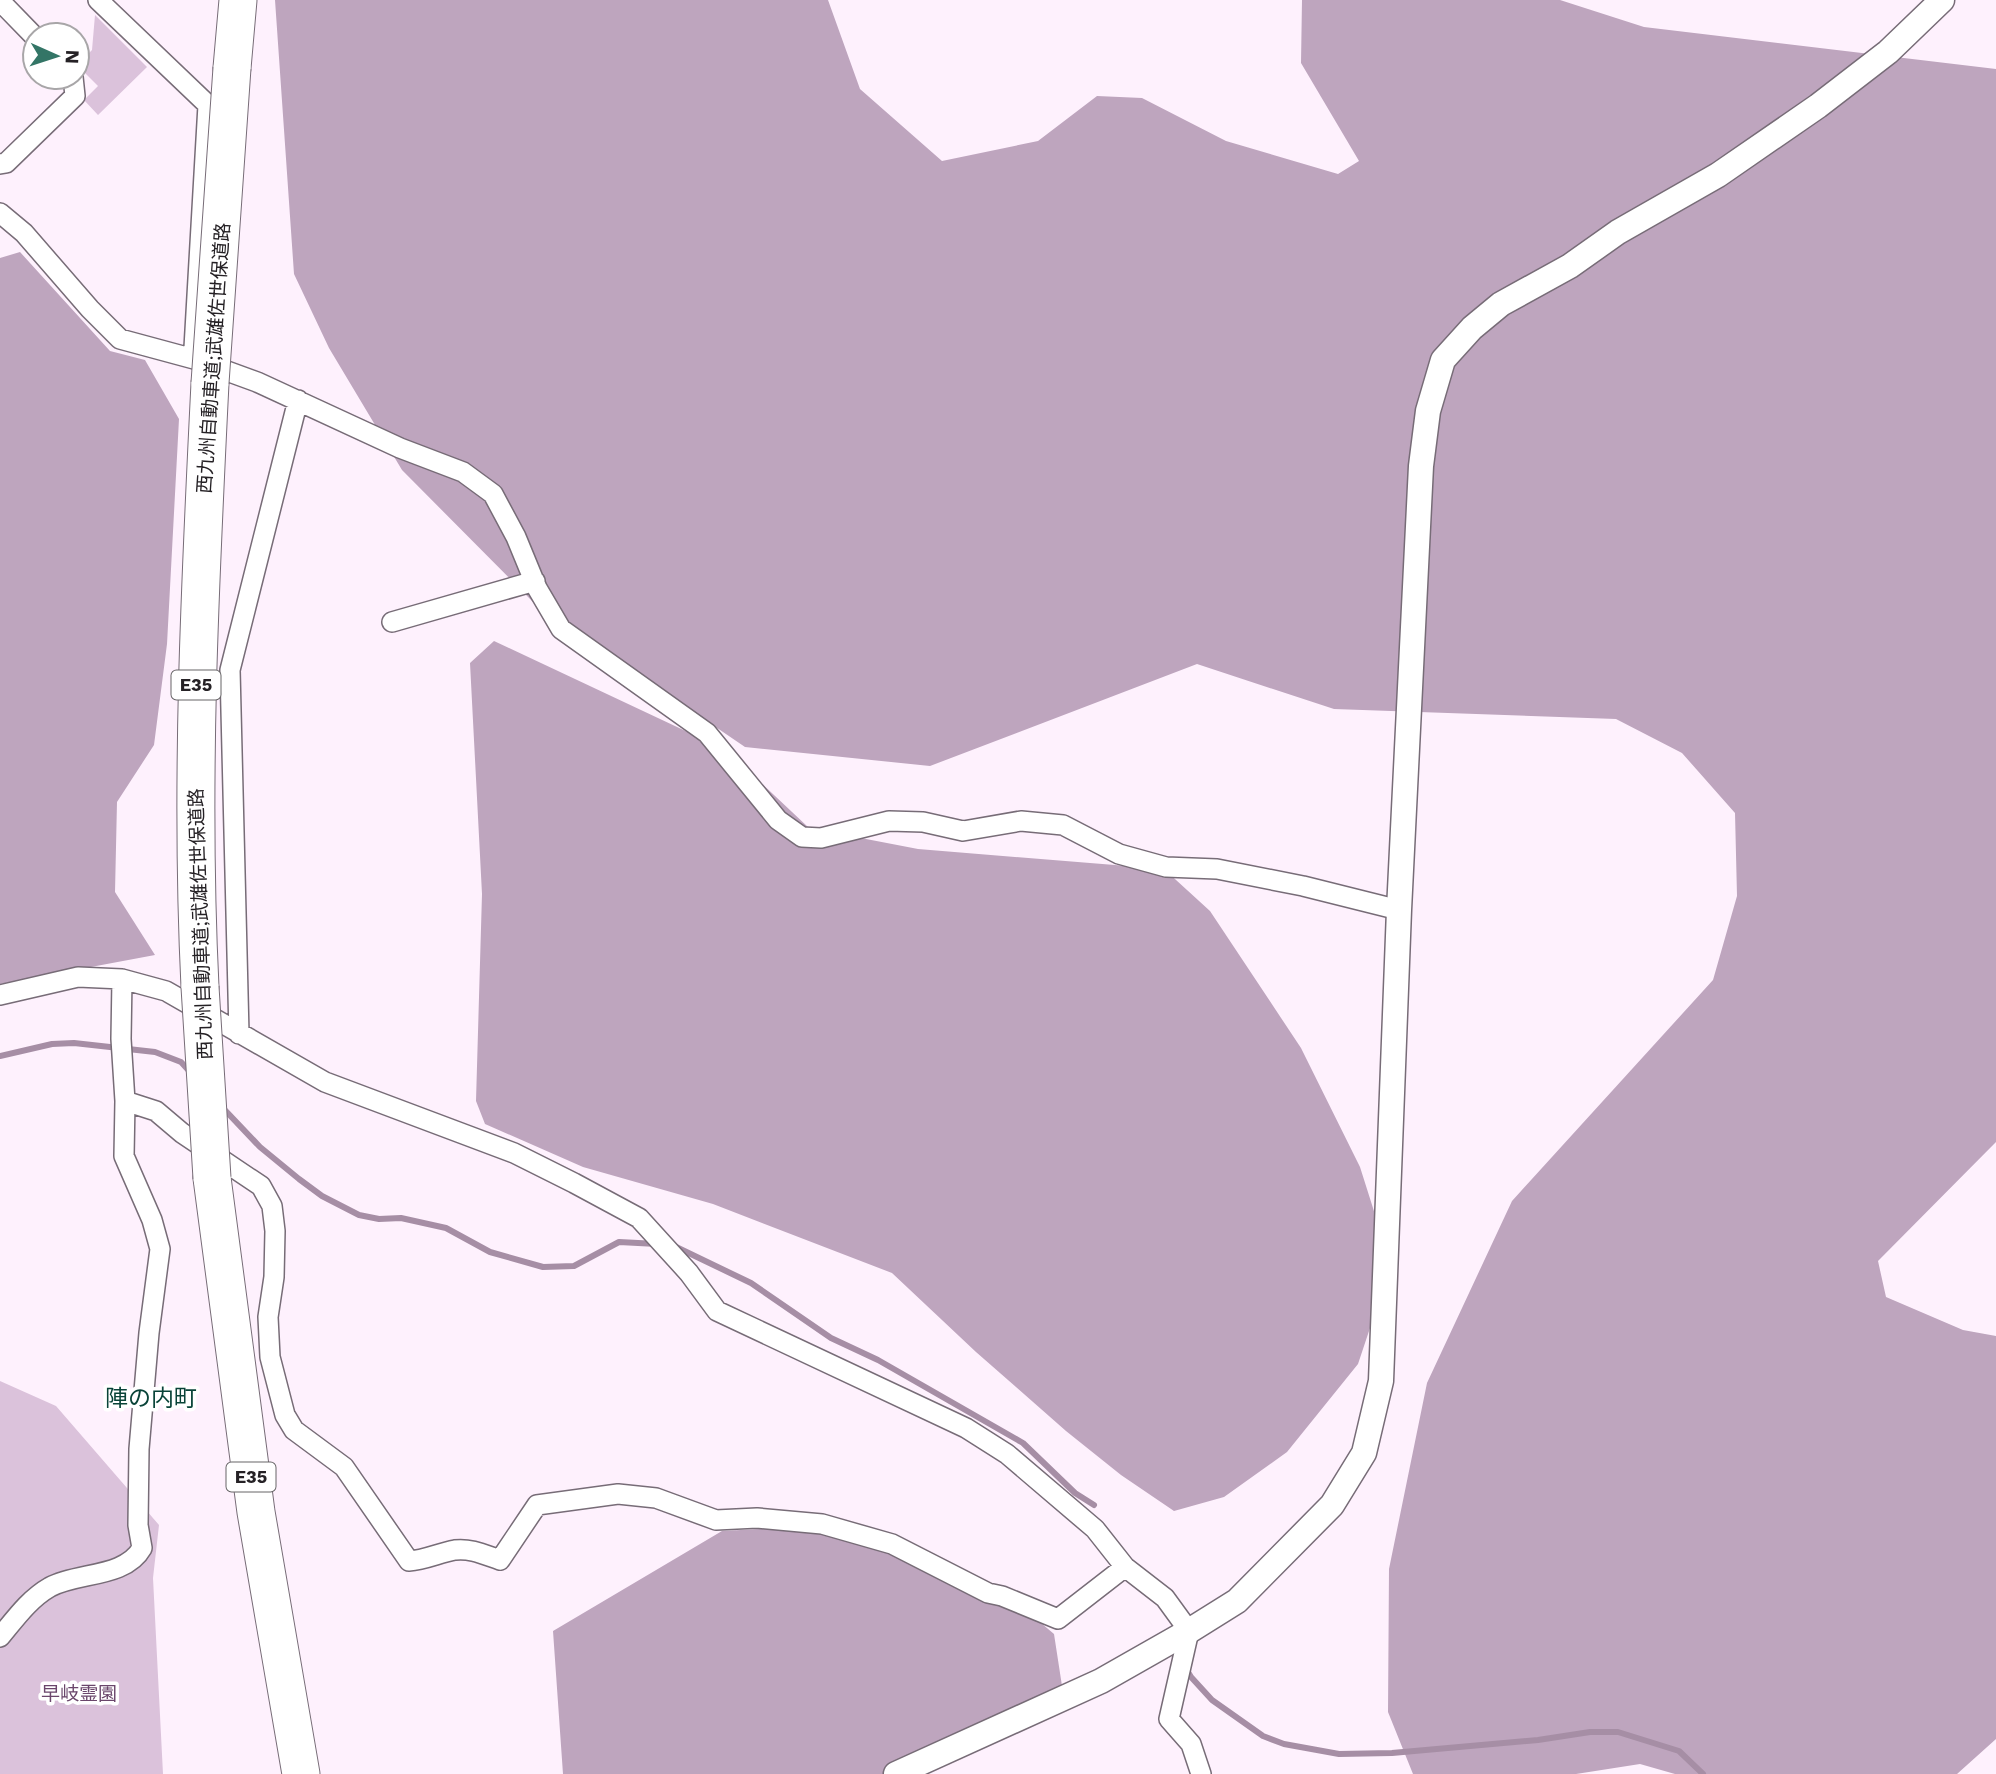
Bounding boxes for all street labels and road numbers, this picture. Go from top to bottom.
street label: 西九州自動車道;武雄佐世保道路 [193,222,234,494]
road number: E35 [172,670,220,700]
street label: 西九州自動車道;武雄佐世保道路 [184,788,217,1060]
road number: E35 [226,1462,276,1492]

